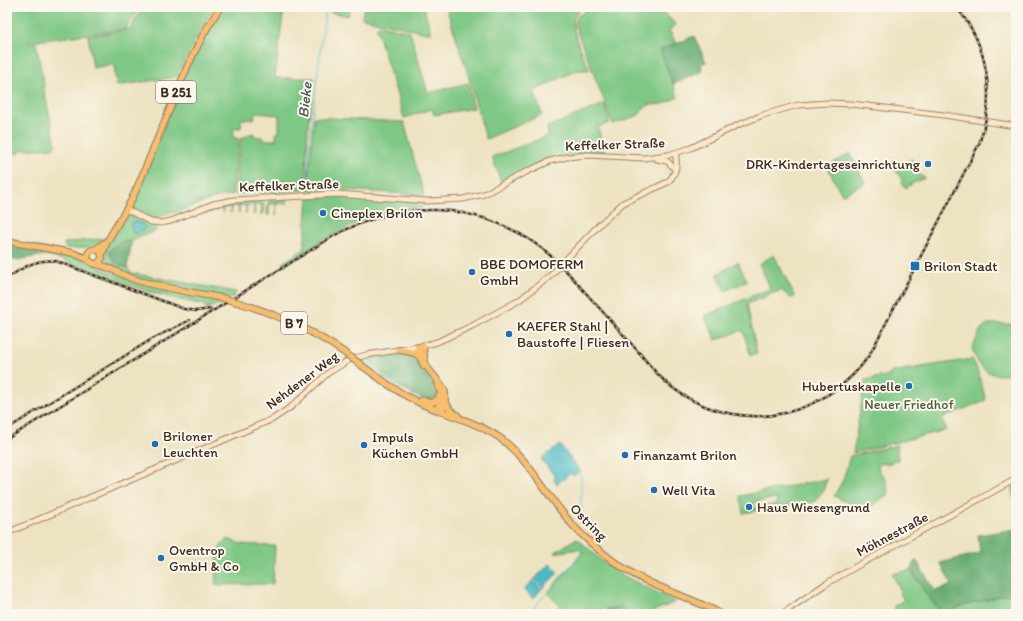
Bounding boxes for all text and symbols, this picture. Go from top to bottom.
road number: B 251 [156,81,196,103]
water label: Bieke [294,81,316,119]
street label: Keffelker Straße [565,134,666,155]
place label: DRK-Kindertageseinrichtung [746,156,921,173]
marker: DRK-Kindertageseinrichtung [923,159,933,169]
street label: Keffelker Straße [239,175,340,196]
place label: Cineplex Brilon [331,205,423,222]
marker: Cineplex Brilon [318,208,328,218]
place label: BBE DOMOFERM GmbH [480,256,584,289]
place label: Brilon Stadt [924,258,998,275]
marker: Brilon Stadt [909,260,921,272]
marker: BBE DOMOFERM GmbH [467,267,477,277]
road number: B 7 [281,312,307,334]
place label: KAEFER Stahl | Baustoffe | Fliesen [517,318,629,351]
marker: KAEFER Stahl | Baustoffe | Fliesen [504,329,514,339]
street label: Nehdener Weg [263,347,343,413]
place label: Hubertuskapelle [802,378,901,395]
marker: Hubertuskapelle [904,381,914,391]
park label: Neuer Friedhof [864,396,954,413]
place label: Briloner Leuchten [163,428,218,461]
place label: Impuls Küchen GmbH [372,429,458,462]
marker: Briloner Leuchten [150,439,160,449]
marker: Impuls Küchen GmbH [359,440,369,450]
place label: Finanzamt Brilon [633,447,737,464]
marker: Finanzamt Brilon [620,450,630,460]
place label: Well Vita [662,482,716,499]
marker: Well Vita [649,485,659,495]
place label: Haus Wiesengrund [757,499,870,516]
street label: Ostring [566,500,611,545]
marker: Haus Wiesengrund [744,502,754,512]
street label: Möhnestraße [853,508,931,560]
place label: Oventrop GmbH & Co [169,542,239,575]
marker: Oventrop GmbH & Co [156,553,166,563]

